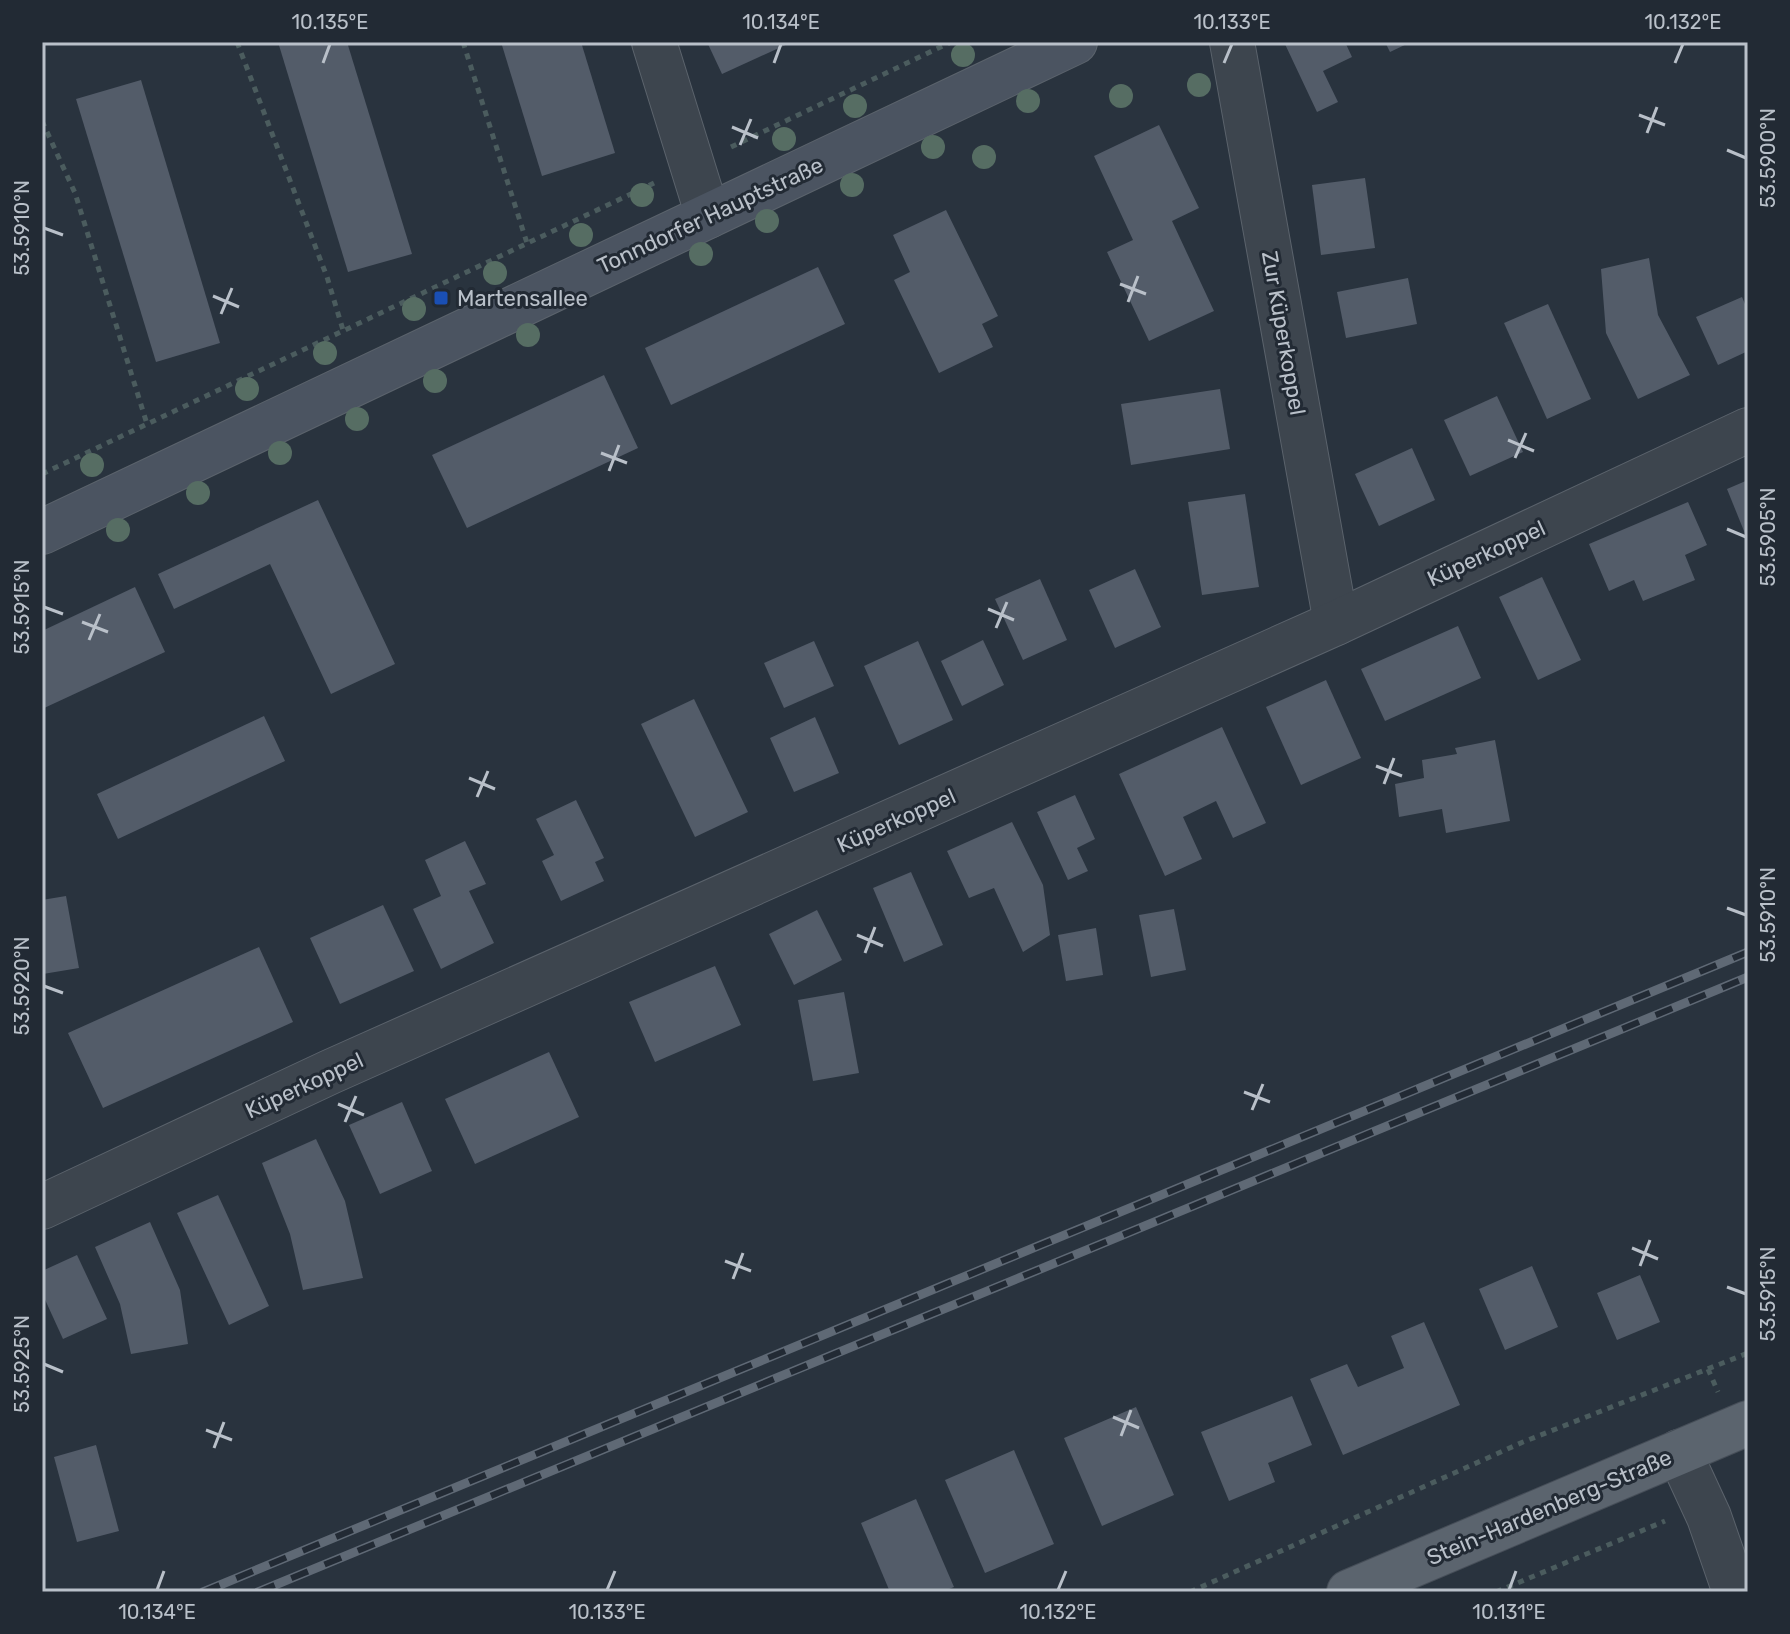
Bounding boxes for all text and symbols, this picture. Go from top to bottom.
text: 10.135°E [292,10,369,34]
text: 10.134°E [742,10,820,34]
text: 10.133°E [1193,10,1271,34]
text: 10.132°E [1645,10,1721,34]
text: 53.5900°N [1756,108,1780,208]
street label: Tonndorfer Hauptstraße [593,151,827,280]
text: 53.5910°N [10,180,34,276]
street label: Zur Küperkoppel [1256,249,1311,417]
place label: Martensallee [457,285,588,312]
marker: Martensallee [432,289,450,307]
text: 53.5905°N [1756,488,1780,586]
street label: Küperkoppel [1423,514,1550,593]
text: 53.5915°N [10,560,34,654]
street label: Küperkoppel [833,782,960,859]
text: 53.5910°N [1756,867,1780,963]
text: 53.5920°N [10,937,34,1035]
street label: Küperkoppel [241,1046,368,1125]
text: 53.5915°N [1756,1247,1780,1341]
text: 53.5925°N [10,1315,34,1413]
street label: Stein-Hardenberg-Straße [1423,1444,1676,1571]
text: 10.134°E [118,1600,196,1624]
text: 10.133°E [568,1600,646,1624]
text: 10.132°E [1020,1600,1096,1624]
text: 10.131°E [1472,1600,1546,1624]

